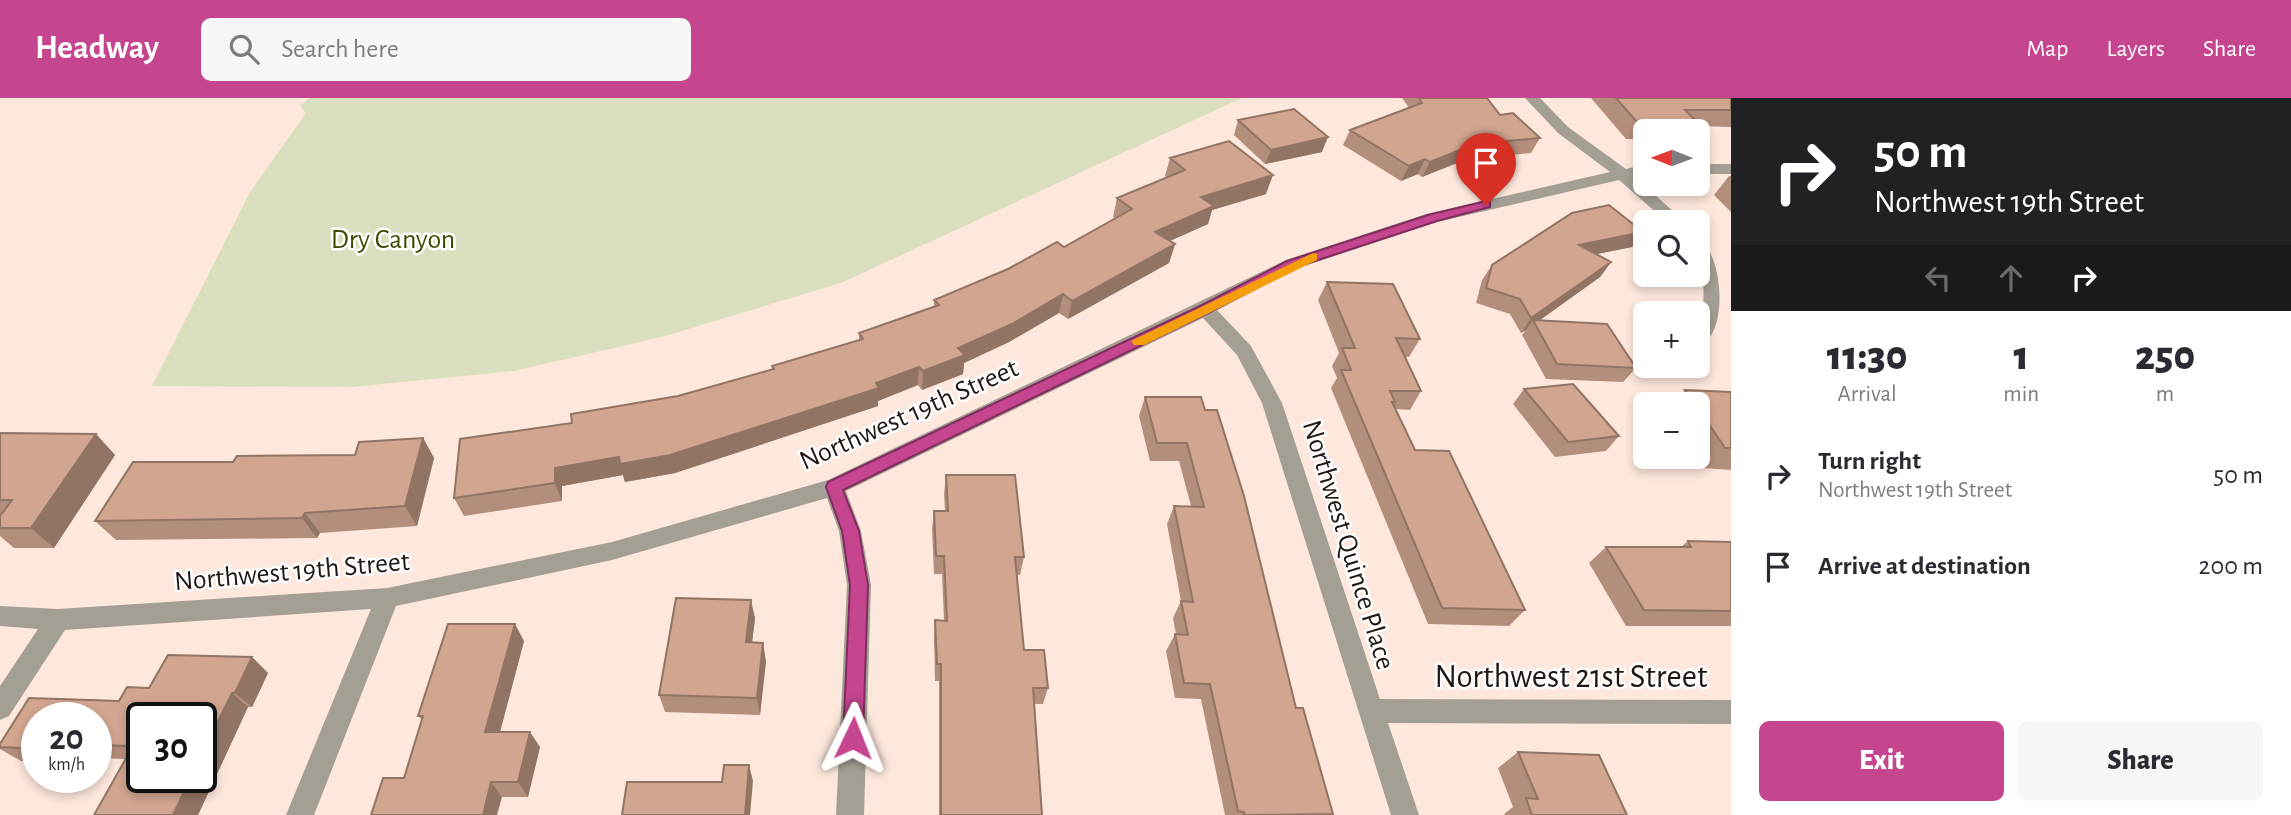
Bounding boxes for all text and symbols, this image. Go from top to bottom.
search box [201,18,691,81]
icon: search [225,30,263,68]
text: Headway [35,32,159,65]
text: Search here [281,36,399,62]
text: Map [2026,37,2068,61]
text: Layers [2106,37,2165,61]
text: Share [2203,37,2256,61]
north arrow [1633,119,1710,196]
map controls [1633,119,1710,469]
icon: right [1759,126,1850,217]
text: 50 m [1874,128,1968,177]
pin [1456,133,1516,205]
icon: arrive [1467,144,1505,182]
text: Northwest 19th Street [1874,186,2144,218]
button: search [1633,210,1710,287]
park label: Dry Canyon [331,226,455,254]
icon: left [1919,259,1957,297]
icon: ahead [1992,259,2030,297]
icon: right [2065,259,2103,297]
button: + [1633,301,1710,378]
text: 11:30 [1827,335,1908,377]
text: 1 [2013,335,2029,377]
text: 250 [2135,335,2195,377]
street label: Northwest 19th Street [795,354,1023,476]
text: Arrival [1838,383,1897,406]
text: min [2003,383,2039,406]
text: m [2156,383,2174,406]
button: − [1633,392,1710,469]
street label: Northwest Quince Place [1297,417,1399,673]
text: Turn right [1818,448,1921,474]
icon: right [1759,457,1797,495]
text: 50 m [2213,462,2263,488]
text: Northwest 19th Street [1818,479,2012,502]
street label: Northwest 19th Street [173,548,411,596]
icon: arrive [1759,548,1797,586]
text: Arrive at destination [1818,553,2031,579]
text: 200 m [2199,553,2263,579]
street label: Northwest 21st Street [1435,661,1708,694]
position arrow [816,701,890,775]
speed limit sign: 30 [126,702,217,793]
text: 20 [49,721,84,756]
button: Exit [1759,721,2004,801]
button: Share [2018,721,2263,801]
text: km/h [48,756,85,774]

